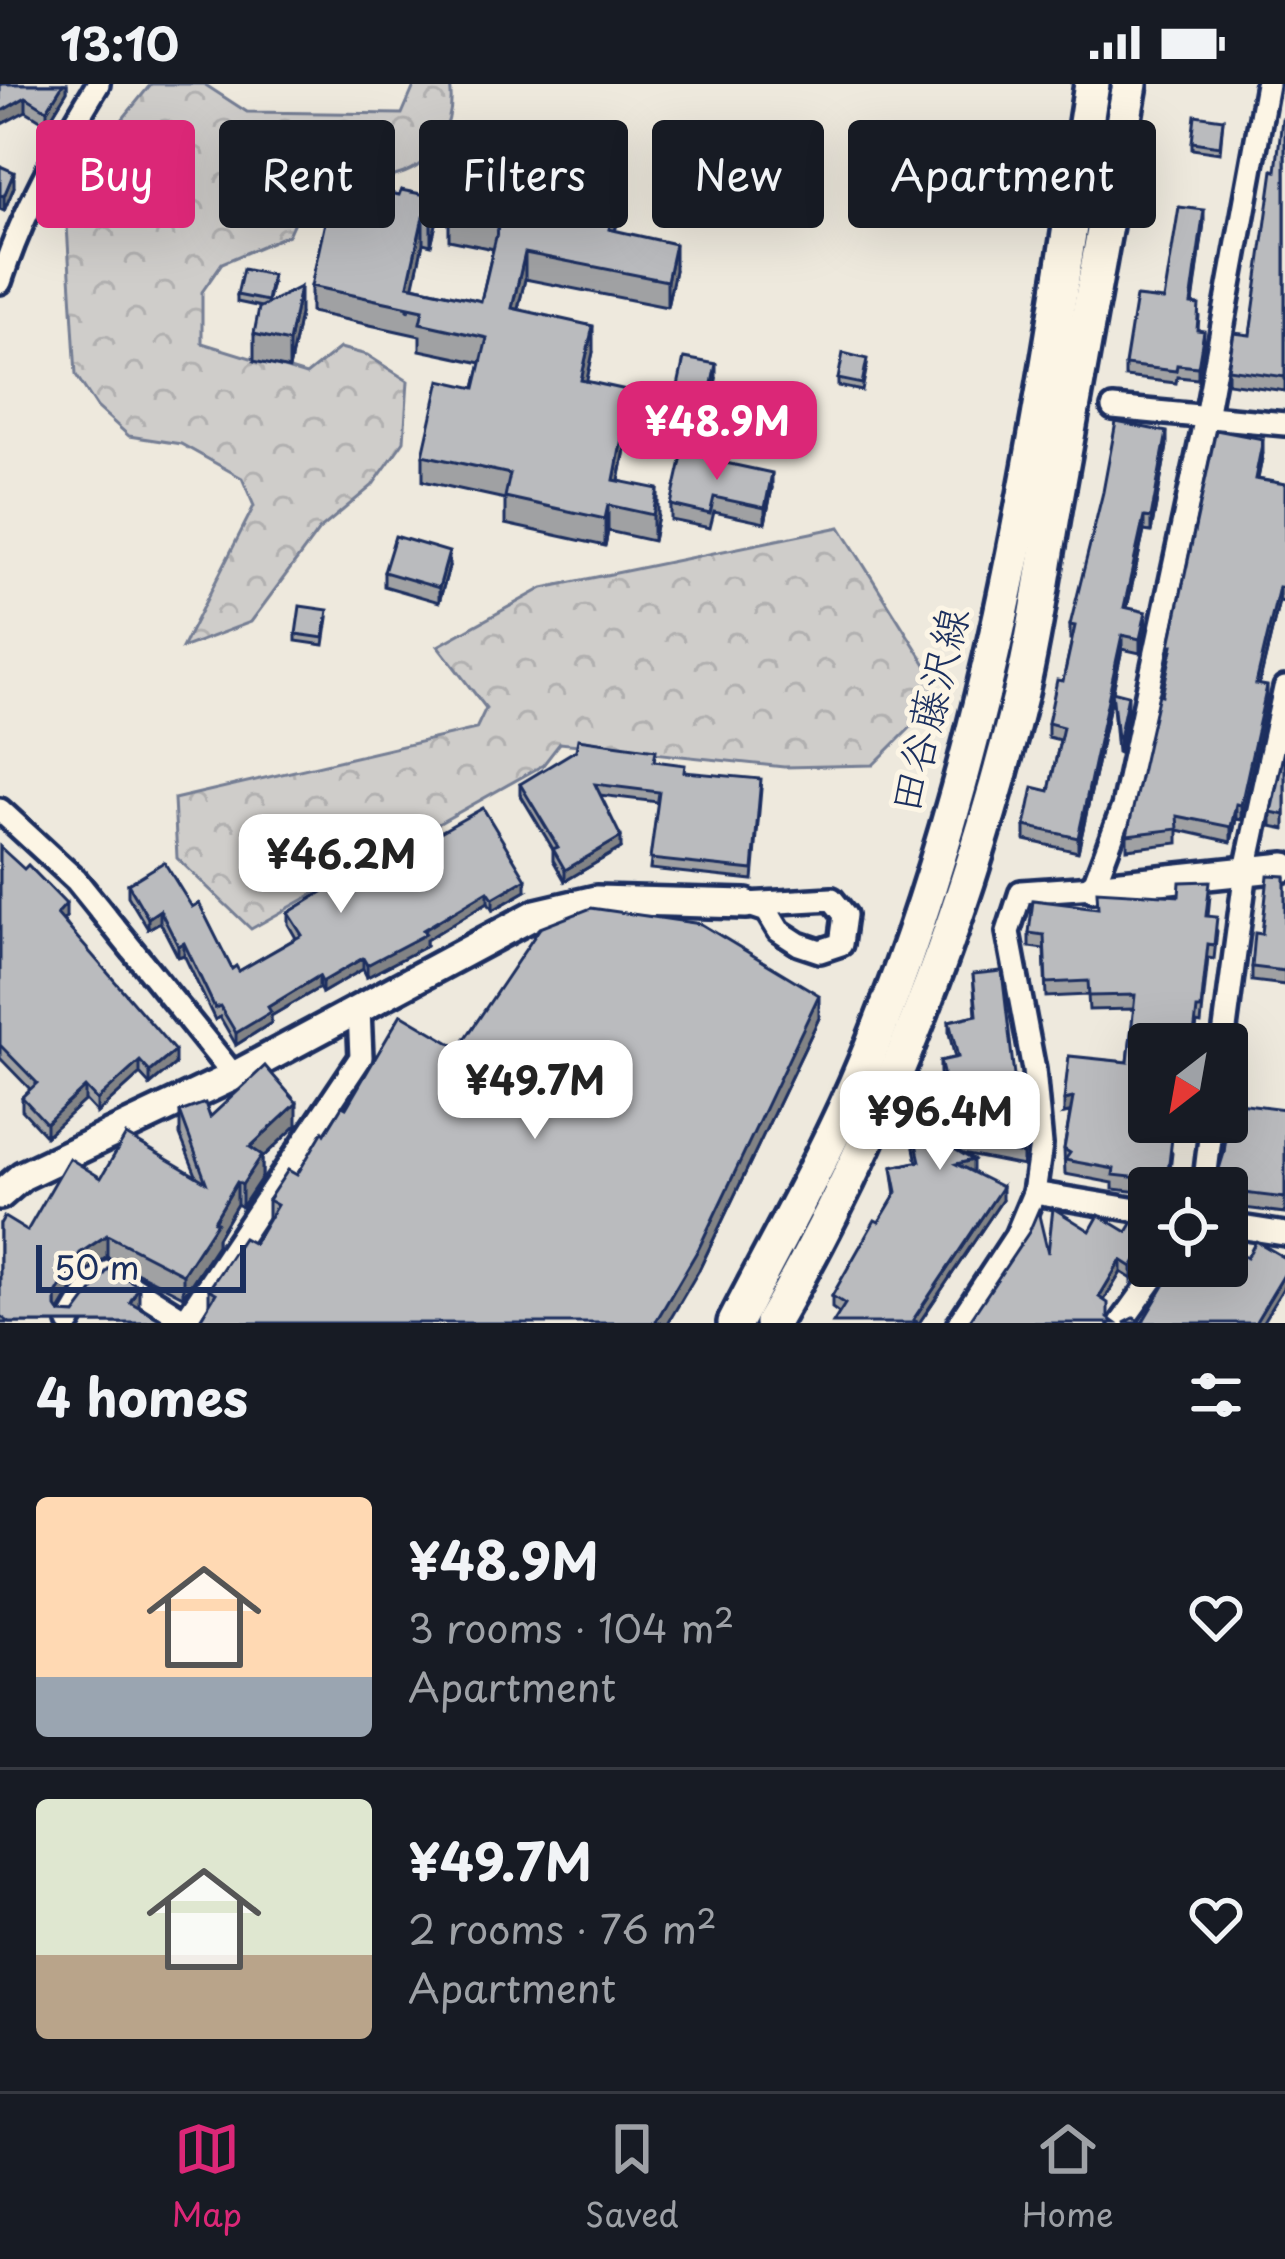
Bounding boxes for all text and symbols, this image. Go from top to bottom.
text: 13:10 [60,8,179,76]
chip: Buy [36,120,195,228]
chip: Rent [219,120,395,228]
chip: Filters [419,120,628,228]
chip: New [652,120,824,228]
chip: Apartment [848,120,1156,228]
pin: ¥48.9M [619,381,815,483]
text: ¥48.9M [644,390,790,449]
street label: 田谷藤沢線 [871,600,983,819]
pin: ¥46.2M [243,814,439,916]
text: ¥46.2M [266,823,416,882]
north arrow [1128,1023,1248,1143]
map controls [1128,1023,1248,1287]
pin: ¥49.7M [437,1040,633,1142]
text: ¥49.7M [465,1049,605,1108]
pin: ¥96.4M [842,1071,1038,1173]
text: ¥96.4M [867,1080,1013,1139]
button: locate [1128,1167,1248,1287]
scale bar [36,1239,246,1292]
text: 50 m [54,1241,140,1291]
text: 4 homes [36,1357,248,1434]
icon: filters [1183,1362,1249,1428]
text: ¥48.9M [408,1520,599,1597]
icon: home [132,1545,276,1689]
icon: heart [1183,1584,1249,1650]
text: 3 rooms · 104 m² [408,1597,734,1656]
text: Apartment [408,1656,616,1715]
text: ¥49.7M [408,1821,592,1898]
icon: home [132,1847,276,1991]
icon: heart [1183,1886,1249,1952]
text: 2 rooms · 76 m² [408,1898,717,1957]
text: Apartment [408,1957,616,2016]
tab: Map [172,2116,242,2238]
tab: Saved [585,2116,679,2238]
tab: Home [1022,2116,1113,2238]

